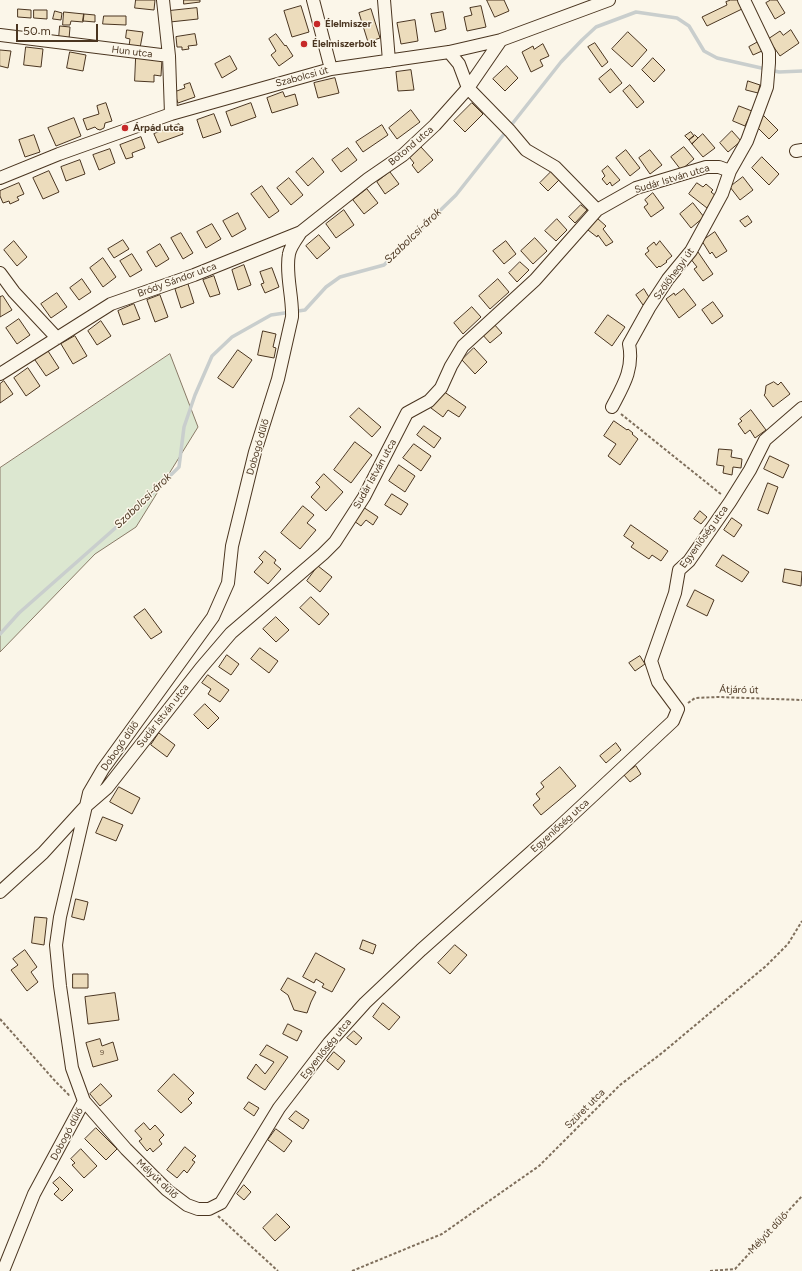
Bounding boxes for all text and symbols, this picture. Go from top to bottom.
scale bar [18,16,100,42]
place label: Élelmiszer [325,18,371,30]
marker: Élelmiszer [312,19,322,29]
text: 50 m [23,24,51,38]
place label: Élelmiszerbolt [312,38,377,50]
marker: Élelmiszerbolt [299,39,309,49]
street label: Hun utca [111,44,153,60]
street label: Szabolcsi út [274,64,330,90]
place label: Árpád utca [133,122,184,134]
marker: Árpád utca [120,123,130,133]
street label: Botond utca [386,124,436,168]
street label: Sudár István utca [633,162,711,196]
water label: Szabolcsi-árok [382,206,444,266]
street label: Szőlőhegyi út [651,246,697,302]
street label: Bródy Sándor utca [136,260,218,300]
street label: Dobogó dűlő [244,418,272,476]
street label: Sudár István utca [351,437,399,511]
water label: Szabolcsi-árok [112,471,174,531]
street label: Egyenlőség utca [677,503,731,571]
street label: Sudár István utca [134,682,192,750]
street label: Átjáró út [719,684,759,696]
street label: Dobogó dűlő [98,719,142,773]
street label: Egyenlőség utca [528,797,592,855]
street label: Egyenlőség utca [298,1016,354,1082]
house number: 9 [100,1048,104,1058]
street label: Szüret utca [563,1087,607,1131]
street label: Dobogó dűlő [48,1106,86,1162]
street label: Mélyút dűlő [134,1157,180,1201]
street label: Mélyút dűlő [746,1210,790,1256]

